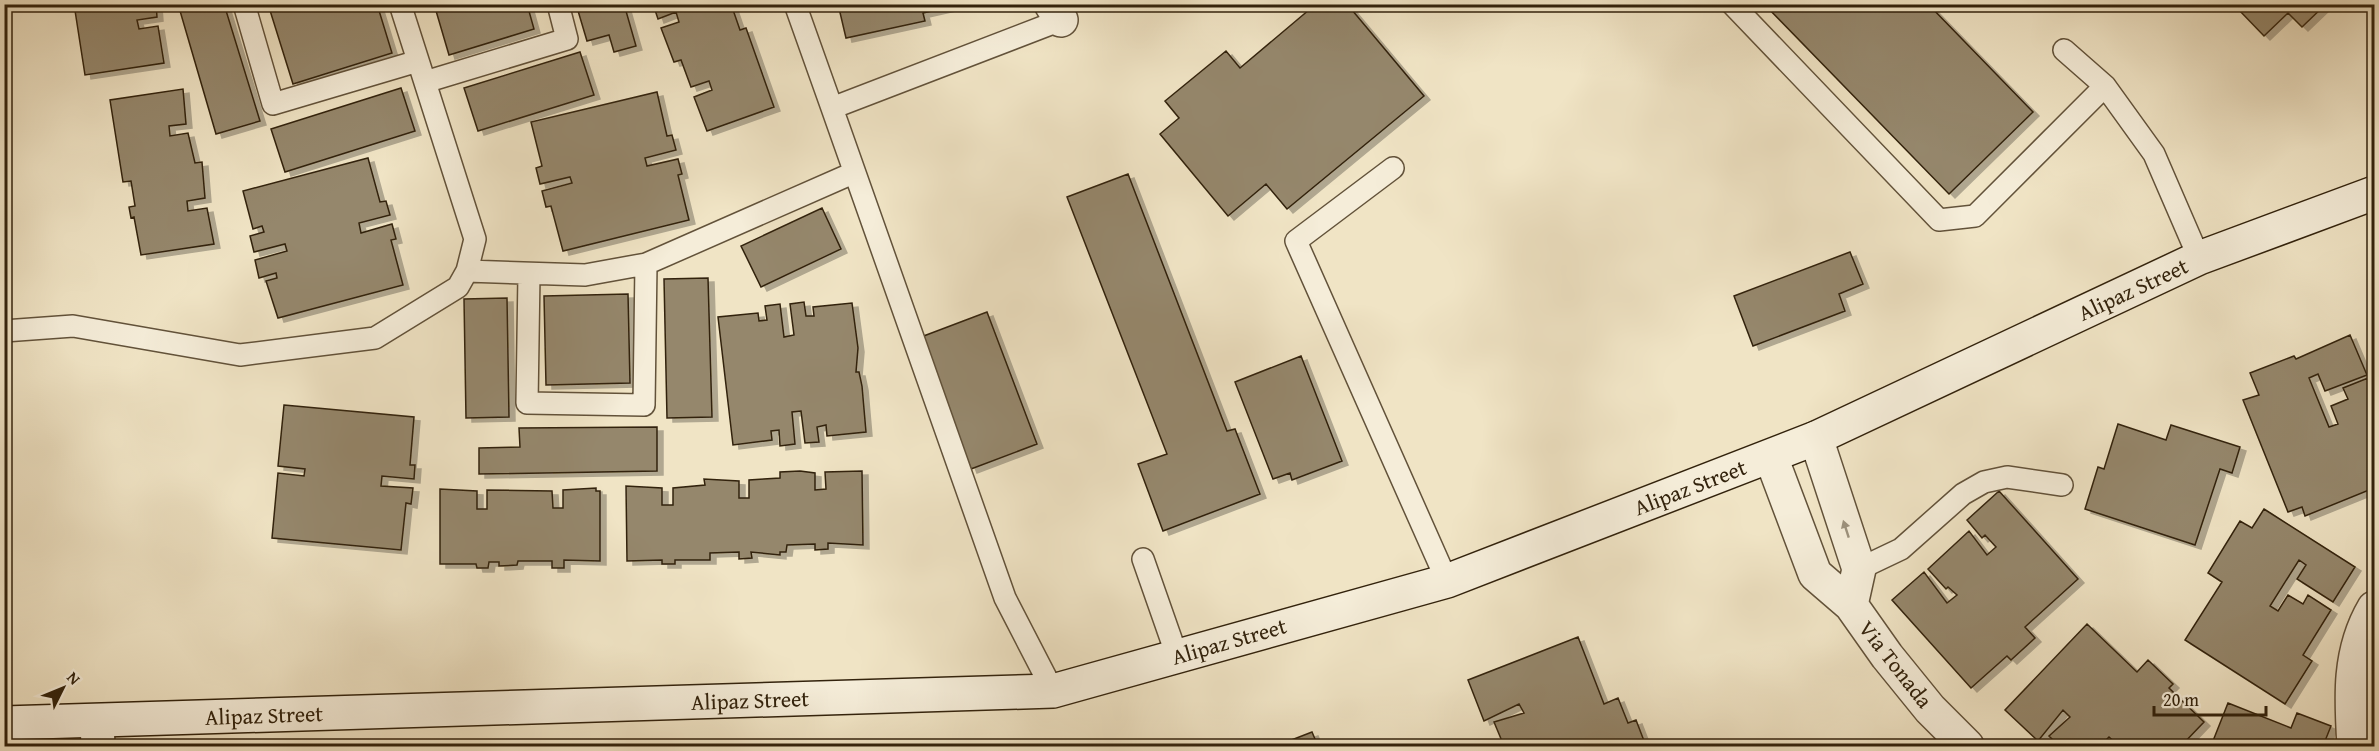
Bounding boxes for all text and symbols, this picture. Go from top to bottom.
street label: Alipaz Street [2073,249,2193,328]
street label: Alipaz Street [1629,451,1751,523]
one-way arrow [1841,520,1850,538]
street label: Alipaz Street [1168,609,1290,673]
street label: Via Tonada [1852,613,1941,715]
north arrow [33,658,93,718]
text: N [62,666,87,690]
scale bar [2154,679,2266,717]
street label: Alipaz Street [690,682,810,718]
text: 20 m [2163,686,2199,713]
street label: Alipaz Street [204,697,324,733]

